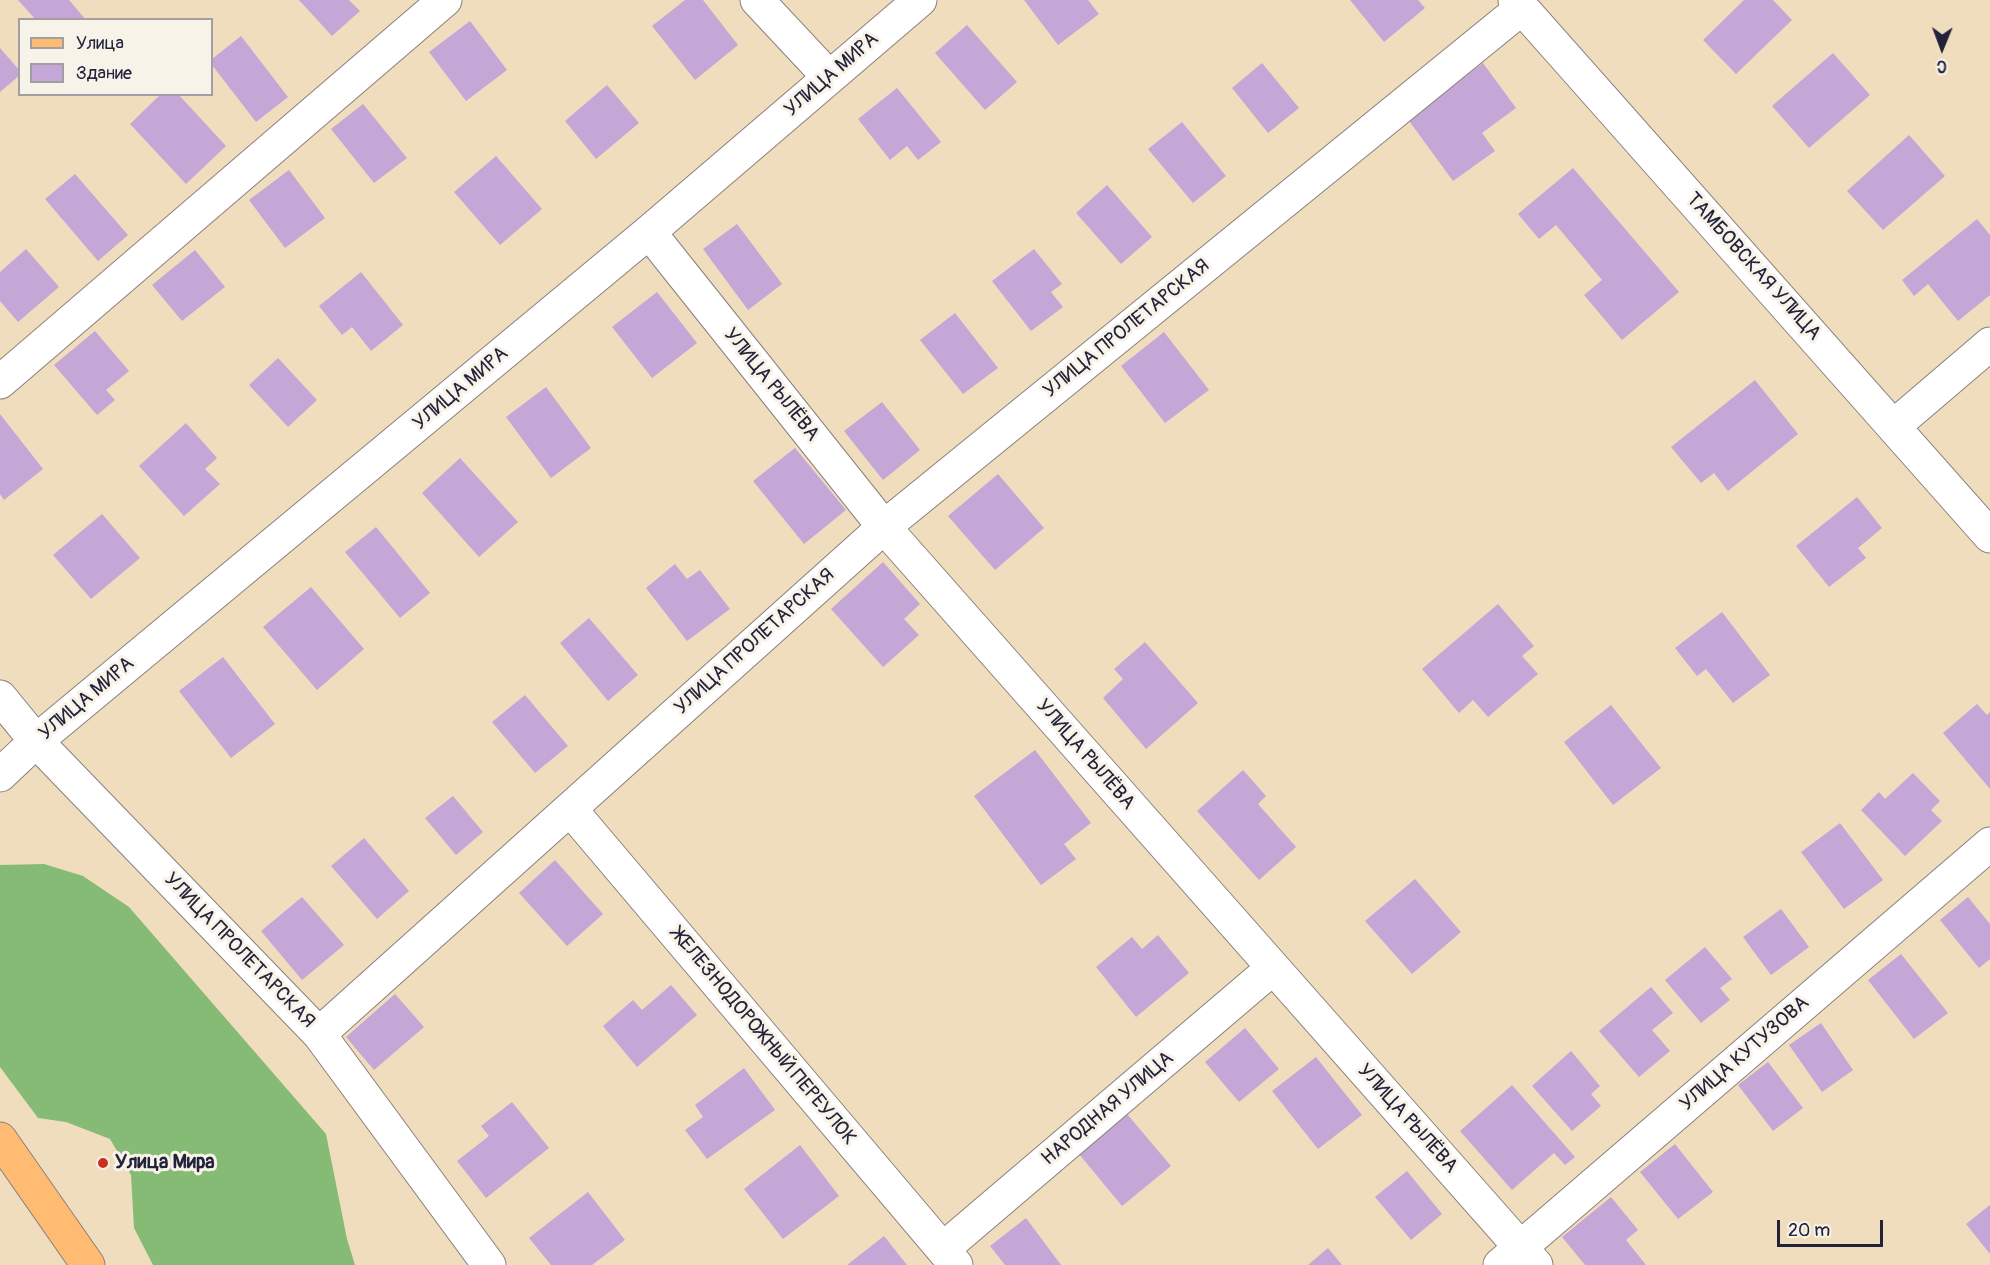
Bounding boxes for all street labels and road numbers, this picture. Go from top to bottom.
street label: УЛИЦА МИРА [780,28,884,122]
street label: ТАМБОВСКАЯ УЛИЦА [1680,188,1826,346]
street label: УЛИЦА ПРОЛЕТАРСКАЯ [1039,255,1215,403]
street label: УЛИЦА РЫЛЁВА [718,324,824,446]
street label: УЛИЦА МИРА [409,342,513,436]
street label: УЛИЦА ПРОЛЕТАРСКАЯ [670,564,840,720]
street label: УЛИЦА МИРА [35,652,139,746]
street label: УЛИЦА РЫЛЁВА [1030,695,1140,815]
street label: УЛИЦА ПРОЛЕТАРСКАЯ [158,868,320,1034]
street label: ЖЕЛЕЗНОДОРОЖНЫЙ ПЕРЕУЛОК [665,924,861,1150]
street label: УЛИЦА КУТУЗОВА [1676,991,1814,1117]
street label: НАРОДНАЯ УЛИЦА [1037,1047,1179,1171]
street label: УЛИЦА РЫЛЁВА [1352,1059,1462,1179]

